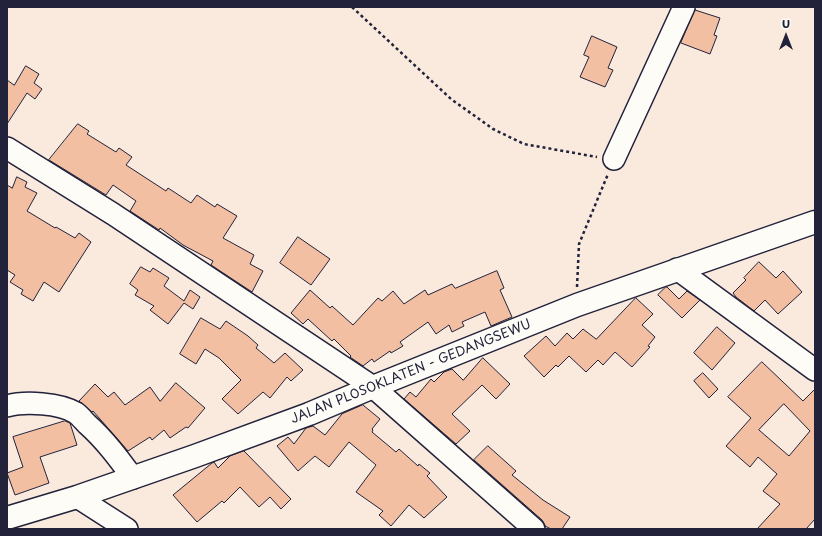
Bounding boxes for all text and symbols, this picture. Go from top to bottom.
text: U [782,15,790,32]
north arrow [766,16,806,56]
street label: JALAN PLOSOKLATEN - GEDANGSEWU [289,316,533,428]

